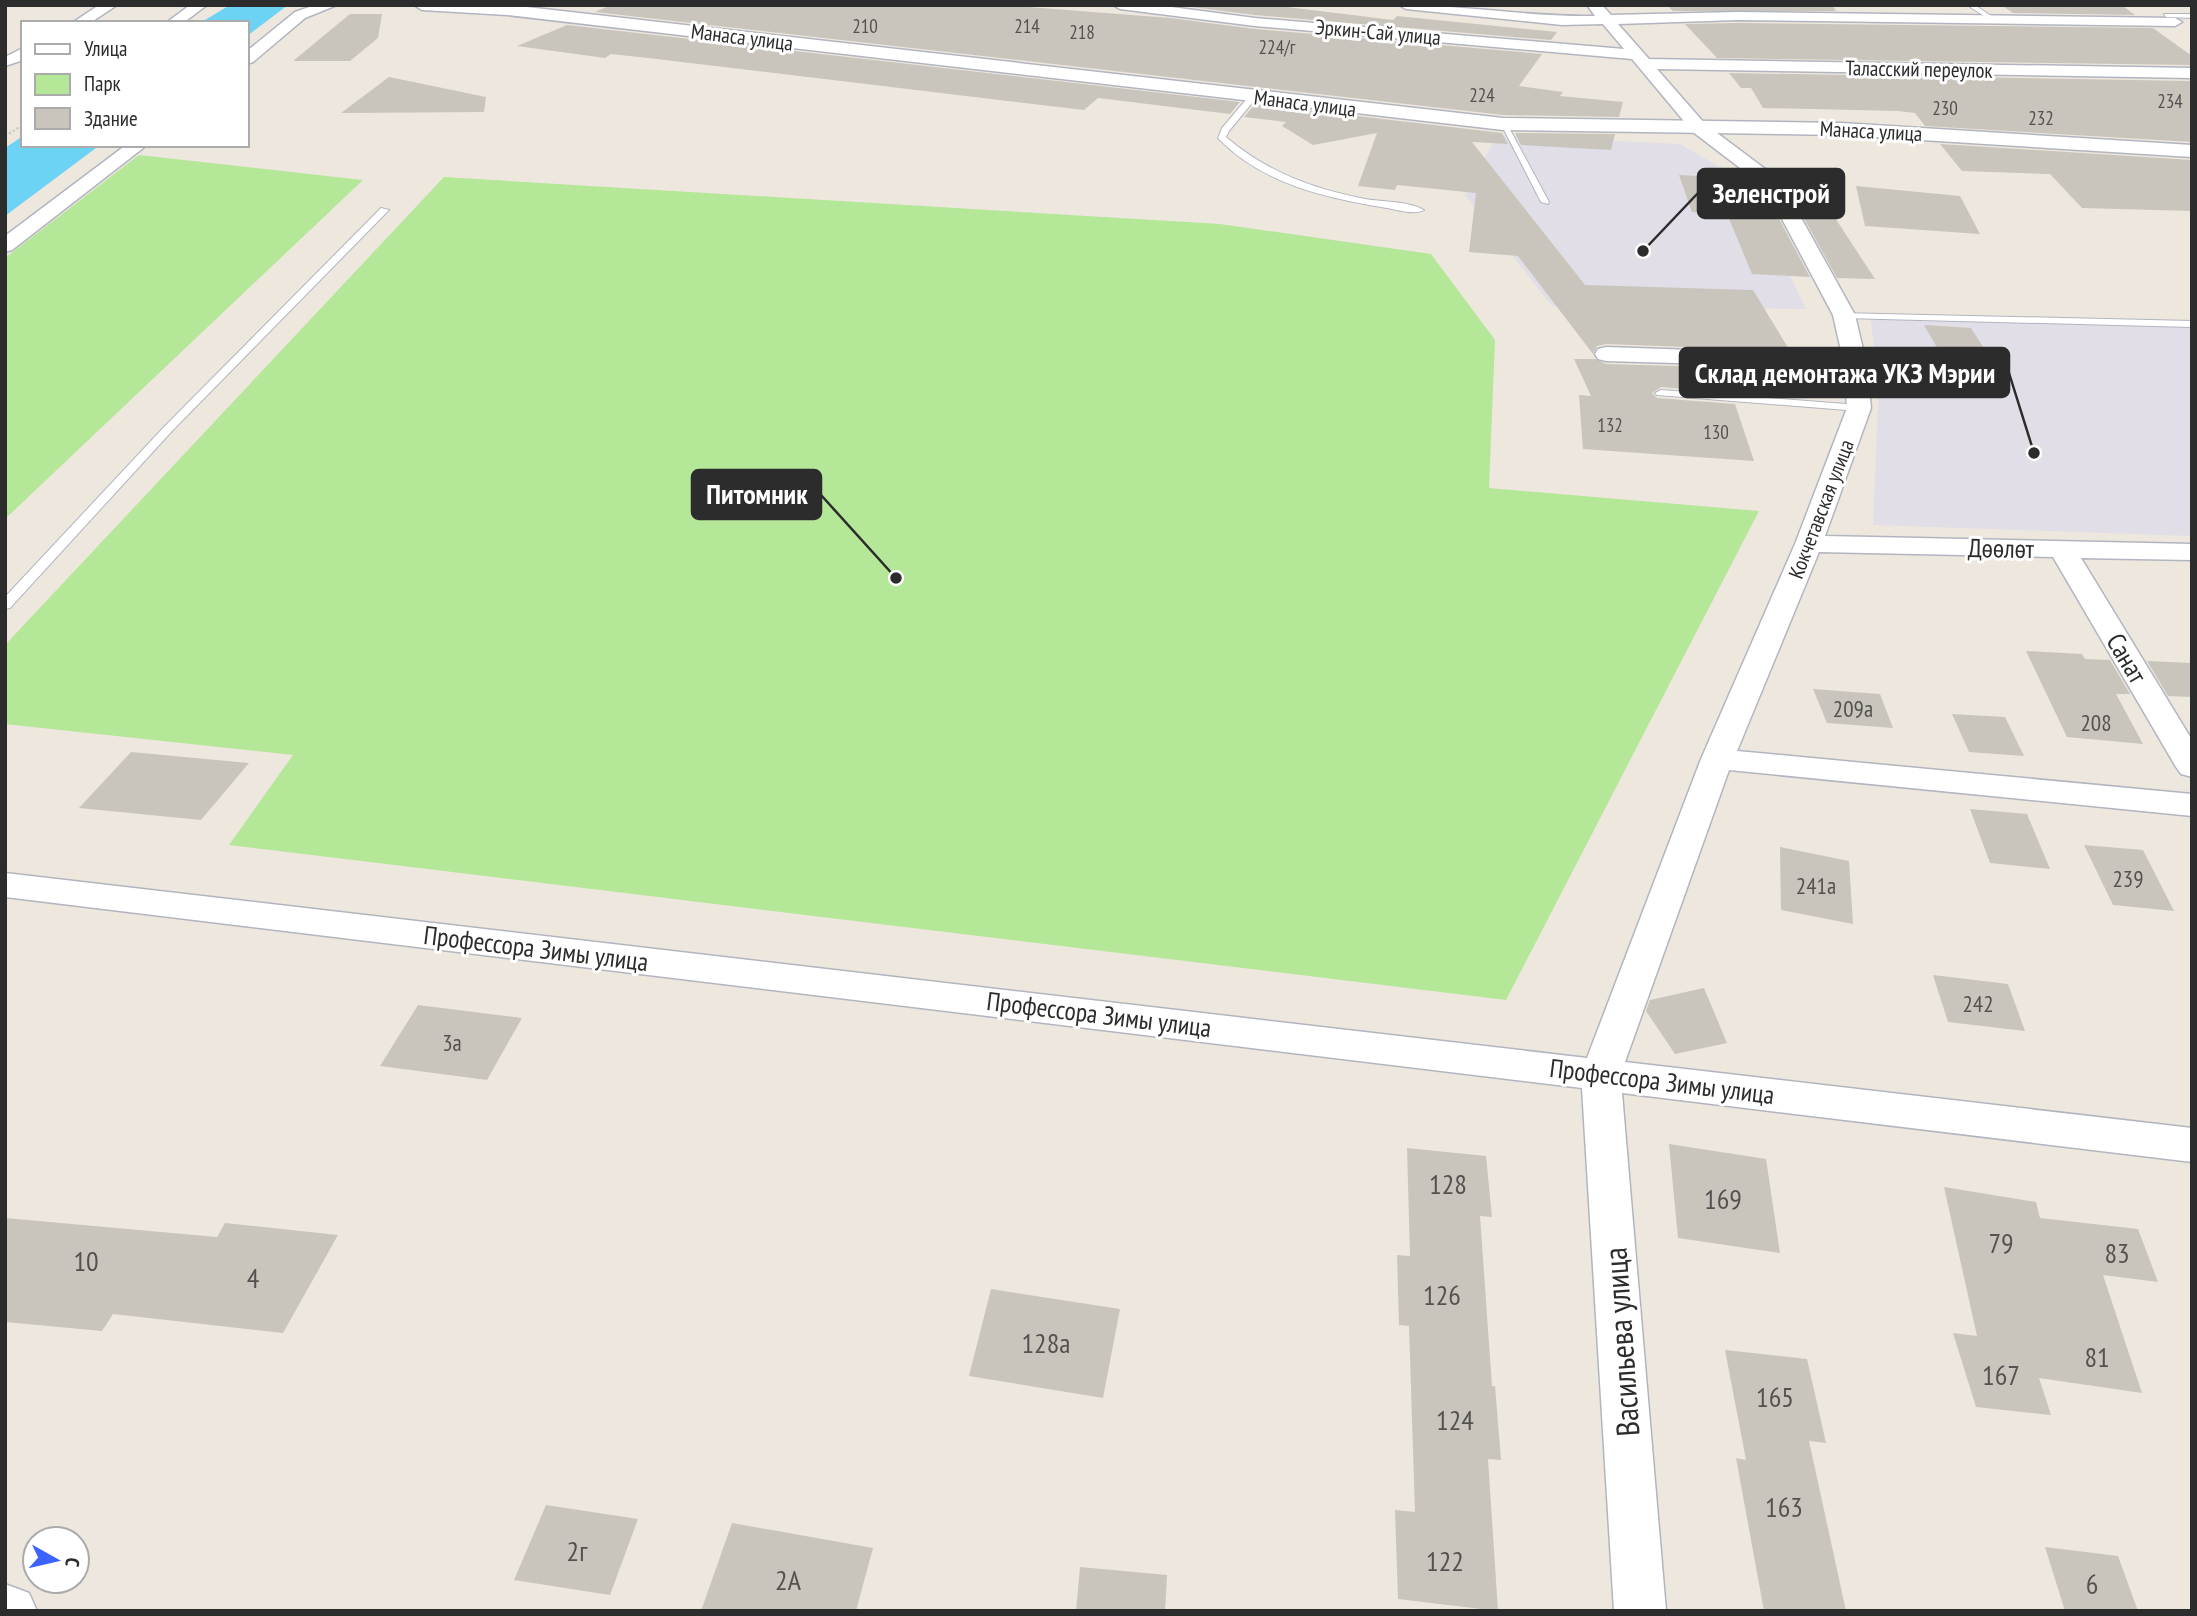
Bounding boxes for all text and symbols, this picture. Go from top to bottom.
street label: Эркин-Сай улица [1314,13,1442,51]
house number: 210 [852,14,878,38]
house number: 214 [1014,14,1040,38]
street label: Манаса улица [689,17,795,57]
house number: 218 [1069,20,1095,44]
legend [21,21,248,147]
text: Улица [84,35,127,62]
house number: 224/г [1259,35,1296,59]
street label: Таласский переулок [1845,54,1993,84]
text: Парк [84,70,121,97]
street label: Манаса улица [1252,83,1358,123]
house number: 224 [1469,83,1495,107]
house number: 234 [2157,89,2183,113]
house number: 230 [1932,96,1958,120]
text: Здание [84,105,138,132]
house number: 232 [2028,106,2054,130]
street label: Манаса улица [1819,115,1923,147]
callout: Зеленстрой [1698,169,1844,218]
text: Зеленстрой [1712,174,1830,211]
callout: Склад демонтажа УКЗ Мэрии [1680,348,2009,397]
text: Склад демонтажа УКЗ Мэрии [1695,354,1995,391]
house number: 132 [1597,413,1623,437]
house number: 130 [1703,420,1729,444]
street label: Кокчетавская улица [1782,436,1860,582]
callout: Питомник [692,470,821,519]
text: Питомник [706,475,808,512]
street label: Дөөлөт [1968,531,2035,565]
street label: Санат [2099,627,2155,690]
house number: 209а [1833,694,1873,723]
house number: 208 [2080,708,2112,737]
house number: 239 [2112,864,2144,893]
house number: 241а [1796,871,1836,900]
street label: Профессора Зимы улица [422,918,650,978]
street label: Профессора Зимы улица [985,984,1213,1044]
house number: 242 [1962,989,1994,1018]
house number: 3а [442,1028,462,1057]
street label: Профессора Зимы улица [1548,1051,1776,1111]
house number: 128 [1429,1165,1467,1202]
house number: 169 [1704,1180,1742,1217]
house number: 79 [1988,1224,2014,1261]
house number: 83 [2104,1234,2130,1271]
house number: 10 [73,1242,99,1279]
street label: Васильева улица [1593,1246,1649,1438]
house number: 4 [247,1259,260,1296]
house number: 126 [1423,1276,1461,1313]
house number: 128а [1021,1324,1071,1361]
house number: 81 [2084,1338,2110,1375]
house number: 167 [1982,1356,2020,1393]
house number: 165 [1756,1378,1794,1415]
house number: 124 [1436,1401,1474,1438]
house number: 163 [1765,1488,1803,1525]
north arrow [21,1525,91,1595]
house number: 2г [567,1532,588,1569]
house number: 122 [1426,1542,1464,1579]
text: С [60,1556,85,1569]
house number: 2А [775,1561,802,1598]
house number: 6 [2086,1565,2098,1602]

